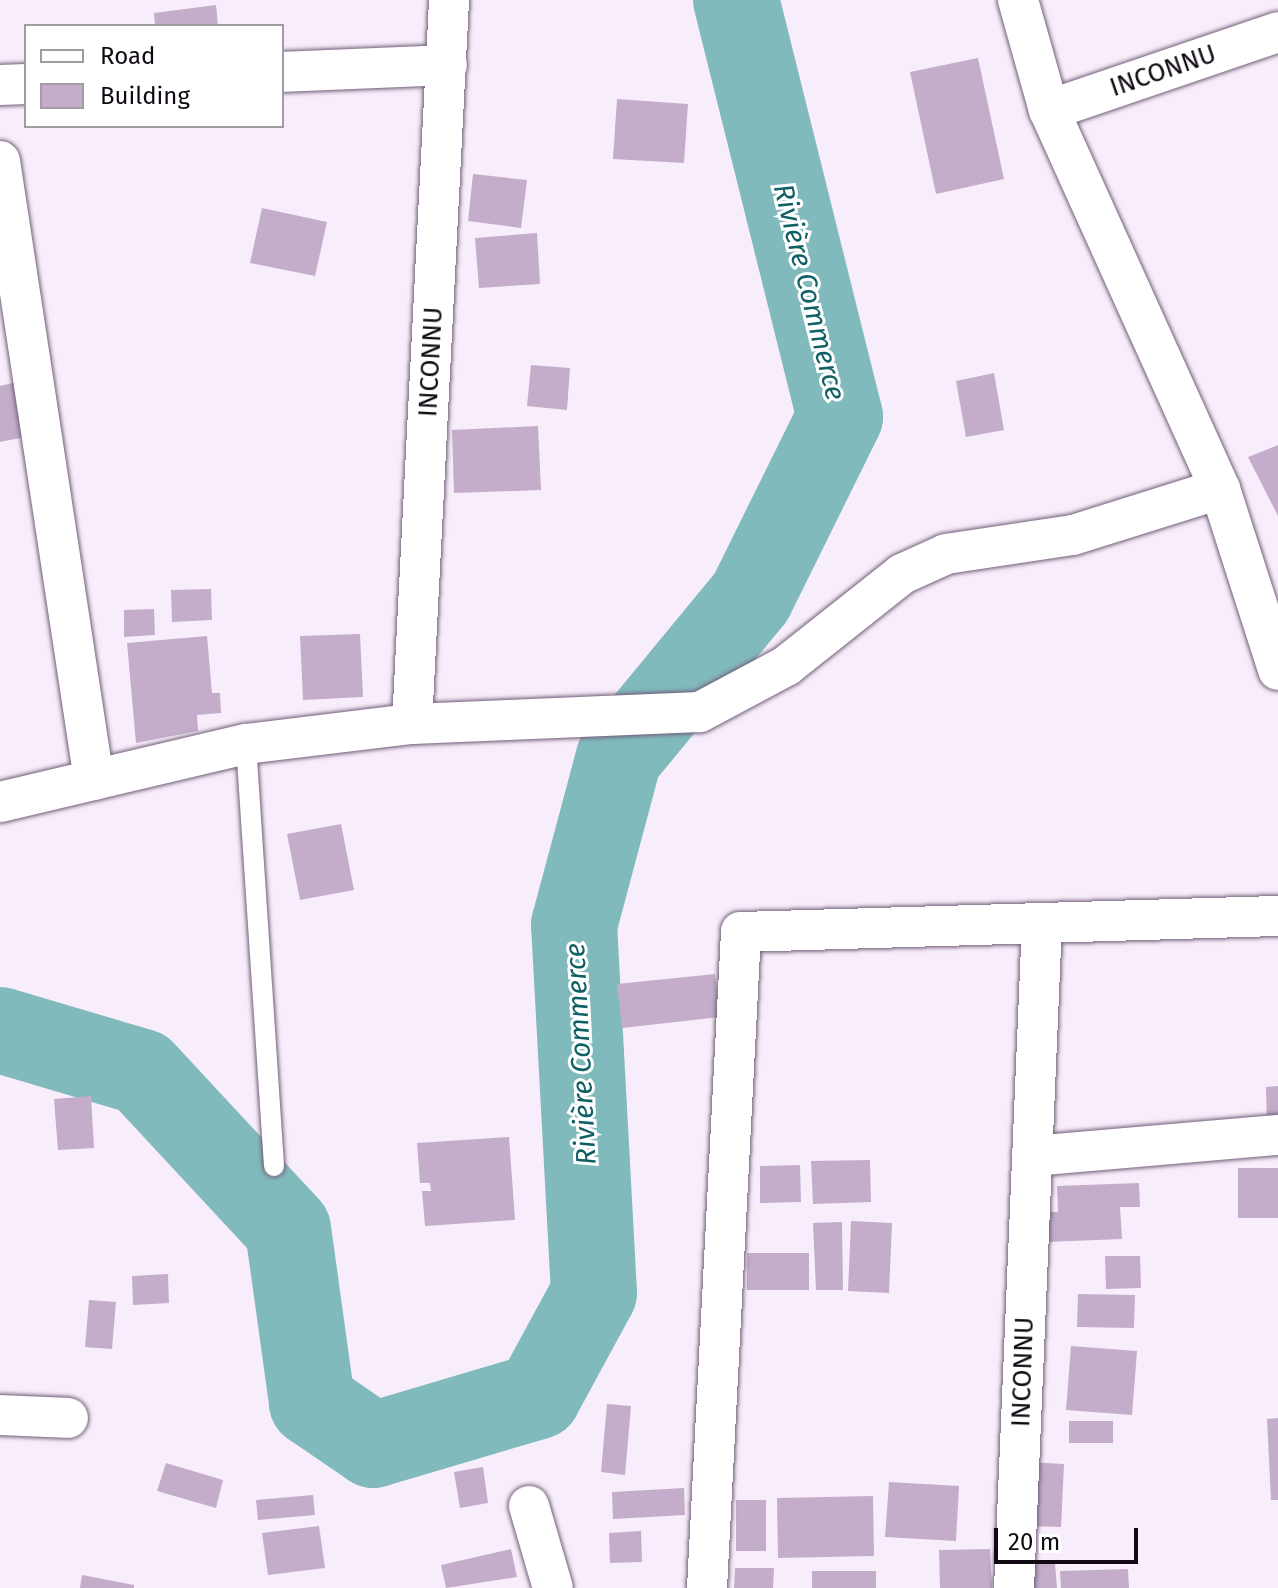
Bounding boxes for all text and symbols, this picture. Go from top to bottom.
legend [24,24,284,128]
street label: INCONNU [1106,38,1220,104]
text: Road [100,42,155,70]
text: Building [100,82,190,110]
water label: Rivière Commerce [766,180,852,404]
street label: INCONNU [413,306,449,418]
water label: Rivière Commerce [558,942,604,1166]
street label: INCONNU [1005,1316,1041,1428]
scale bar [998,1512,1142,1562]
text: 20 m [1008,1528,1060,1556]

